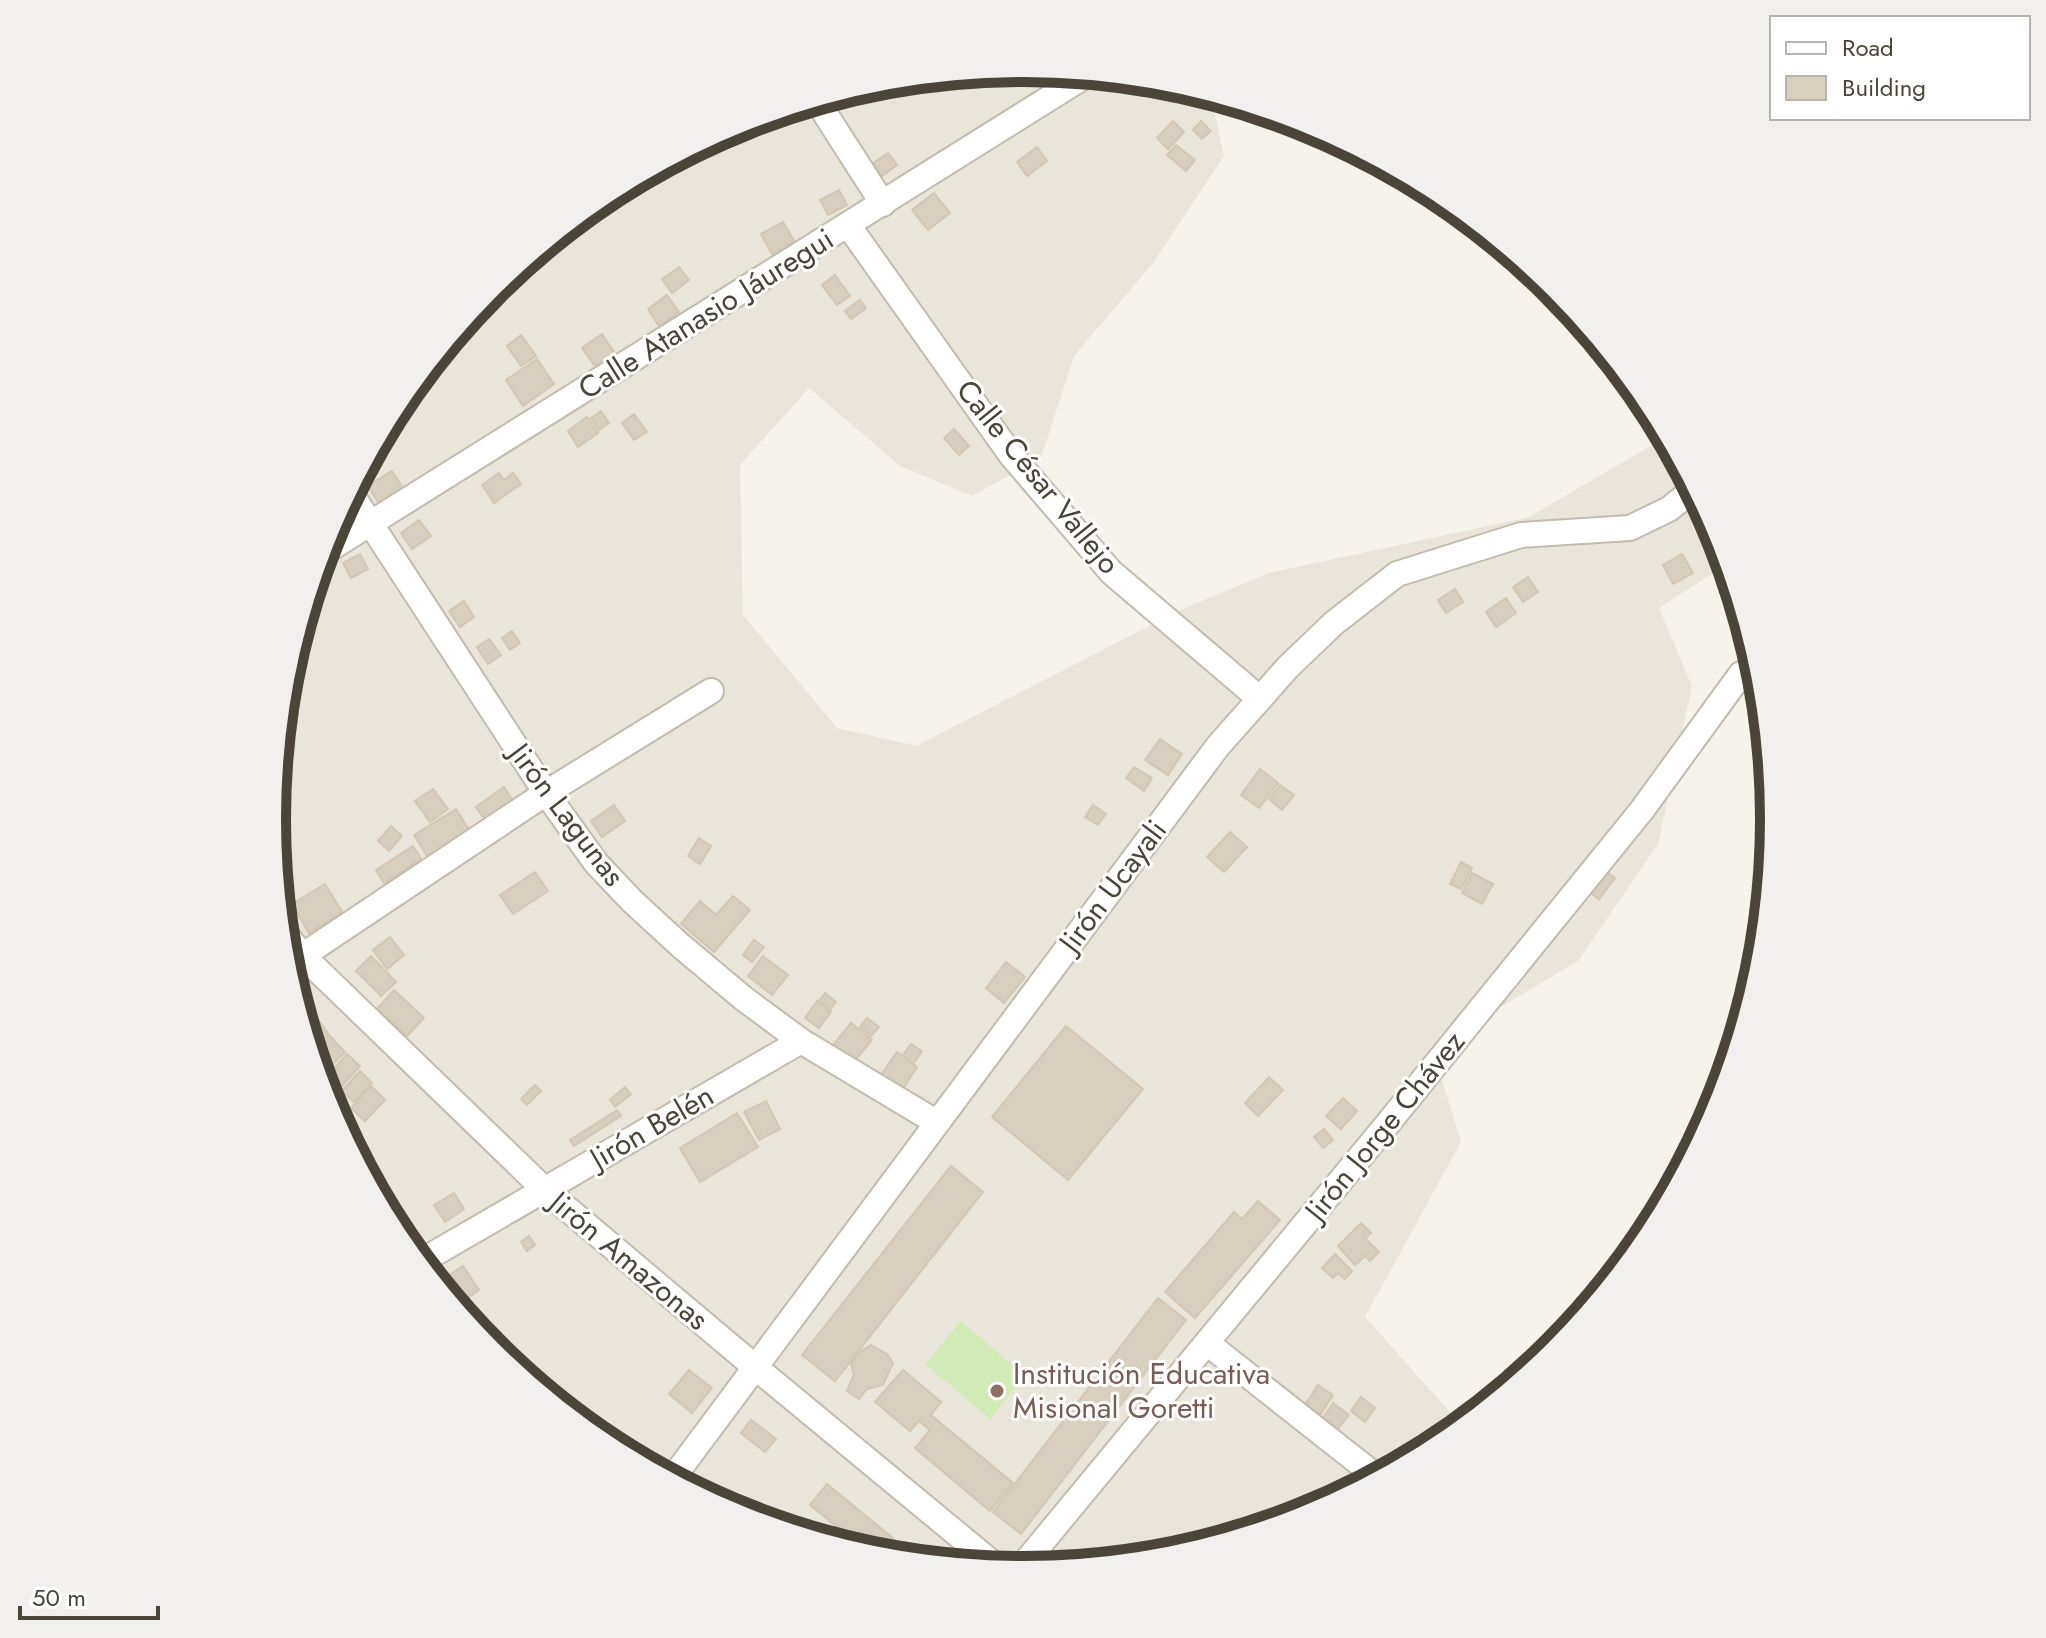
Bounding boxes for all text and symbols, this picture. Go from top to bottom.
legend [1770,16,2030,120]
text: Road [1842,30,1894,65]
text: Building [1842,70,1926,105]
street label: Calle Atanasio Jáuregui [570,218,842,410]
street label: Calle César Vallejo [946,370,1130,583]
street label: Jirón Lagunas [497,731,635,895]
street label: Jirón Ucayali [1046,811,1177,964]
street label: Jirón Jorge Chávez [1292,1021,1475,1233]
street label: Jirón Belén [579,1074,722,1181]
street label: Jirón Amazonas [538,1179,718,1340]
place label: Institución Educativa Misional Goretti [1013,1352,1270,1429]
marker: Institución Educativa Misional Goretti [988,1382,1006,1400]
scale bar [20,1570,158,1620]
text: 50 m [32,1580,86,1615]

